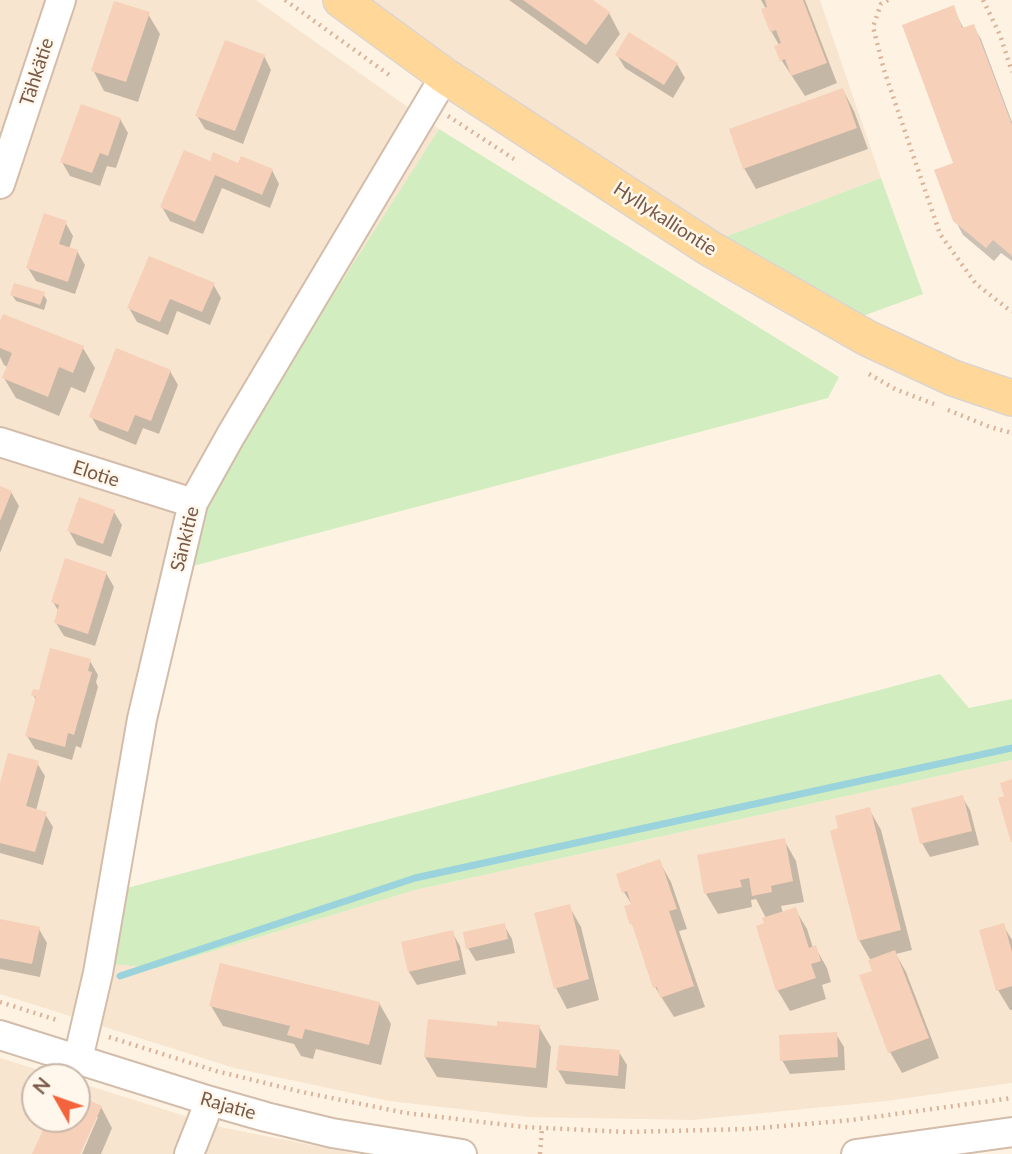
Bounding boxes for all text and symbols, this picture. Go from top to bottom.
street label: Tähkätie [15,35,59,109]
street label: Hyllykalliontie [609,177,721,261]
street label: Elotie [70,456,122,492]
street label: Sänkitie [166,504,204,574]
north arrow [21,1063,91,1133]
text: N [28,1072,55,1098]
street label: Rajatie [198,1087,258,1125]

